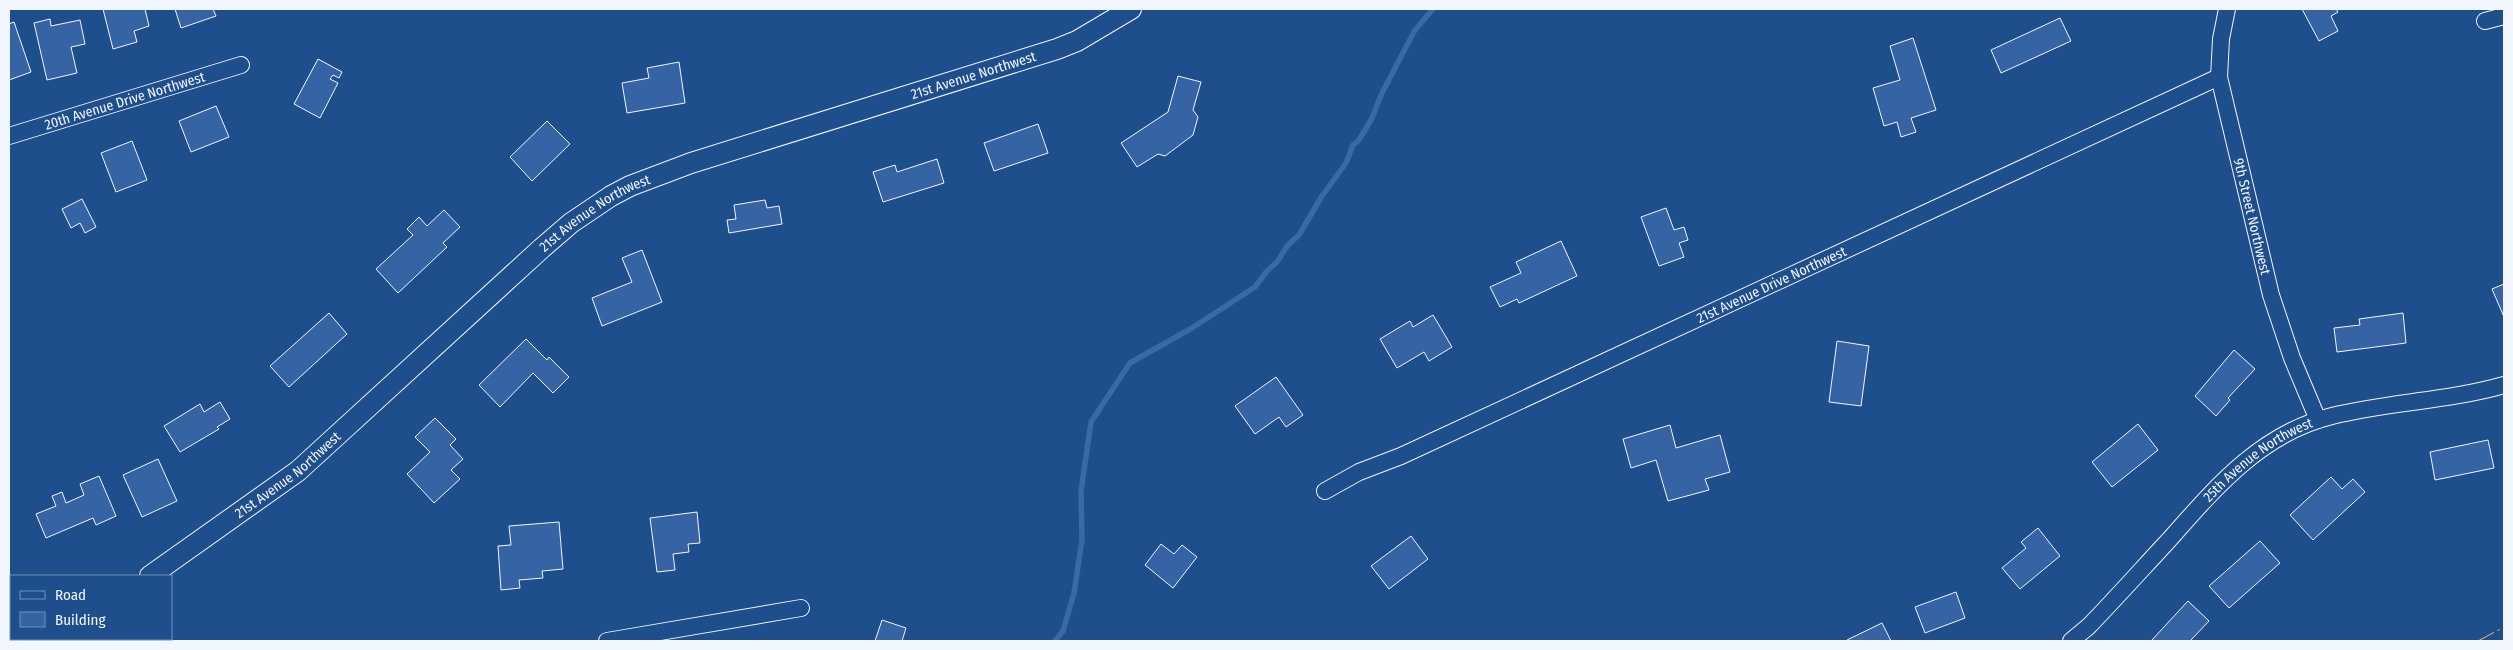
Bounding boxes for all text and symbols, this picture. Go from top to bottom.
street label: 21st Avenue Northwest [909,48,1039,103]
street label: 20th Avenue Drive Northwest [43,68,207,134]
street label: 9th Street Northwest [2230,157,2274,277]
street label: 21st Avenue Northwest [536,171,653,255]
street label: 21st Avenue Drive Northwest [1694,243,1849,327]
street label: 25th Avenue Northwest [2200,414,2315,505]
street label: 21st Avenue Northwest [232,428,345,522]
legend [10,575,172,640]
text: Road [55,586,86,604]
text: Building [55,611,106,629]

